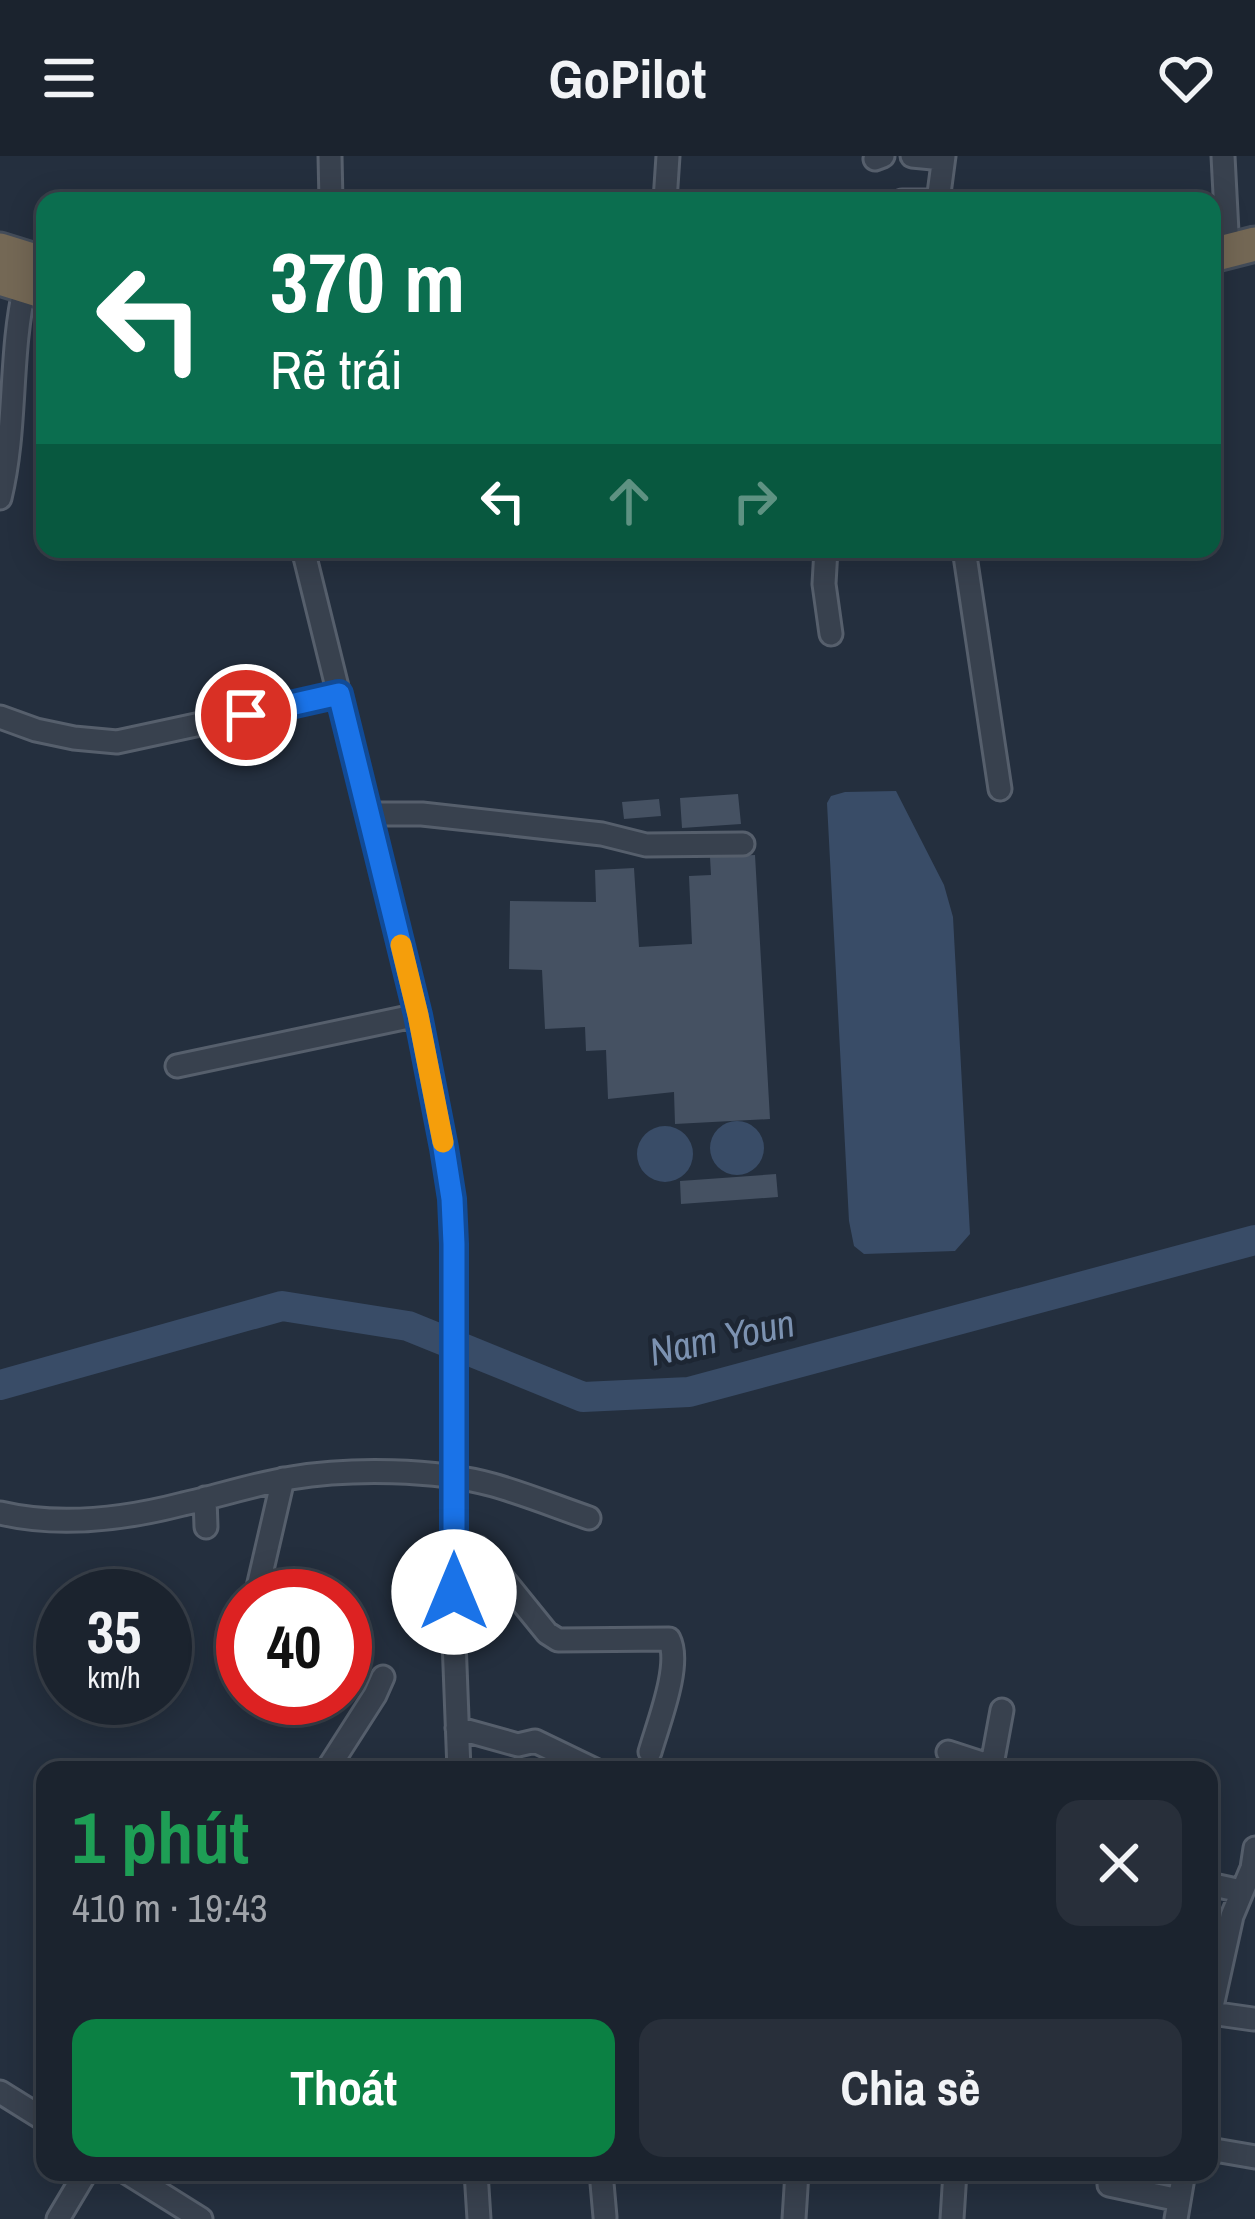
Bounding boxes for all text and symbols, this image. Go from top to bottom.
text: GoPilot [549,42,706,115]
icon: menu [36,45,102,111]
icon: heart [1153,45,1219,111]
text: 370 m [270,225,465,338]
icon: left [72,240,228,396]
text: Rẽ trái [270,333,403,406]
icon: left [470,468,536,534]
icon: ahead [596,468,662,534]
icon: right [722,468,788,534]
pin [195,664,297,766]
icon: arrive [213,682,279,748]
water label: Nam Youn [645,1296,799,1378]
position arrow [391,1529,517,1655]
speed limit sign: 40 [216,1569,372,1725]
text: 35 [87,1591,141,1672]
text: km/h [87,1657,141,1697]
text: 1 phút [72,1788,249,1885]
button: close [1056,1800,1182,1926]
text: 410 m · 19:43 [72,1882,268,1934]
button: Thoát [72,2019,615,2157]
button: Chia sẻ [639,2019,1182,2157]

